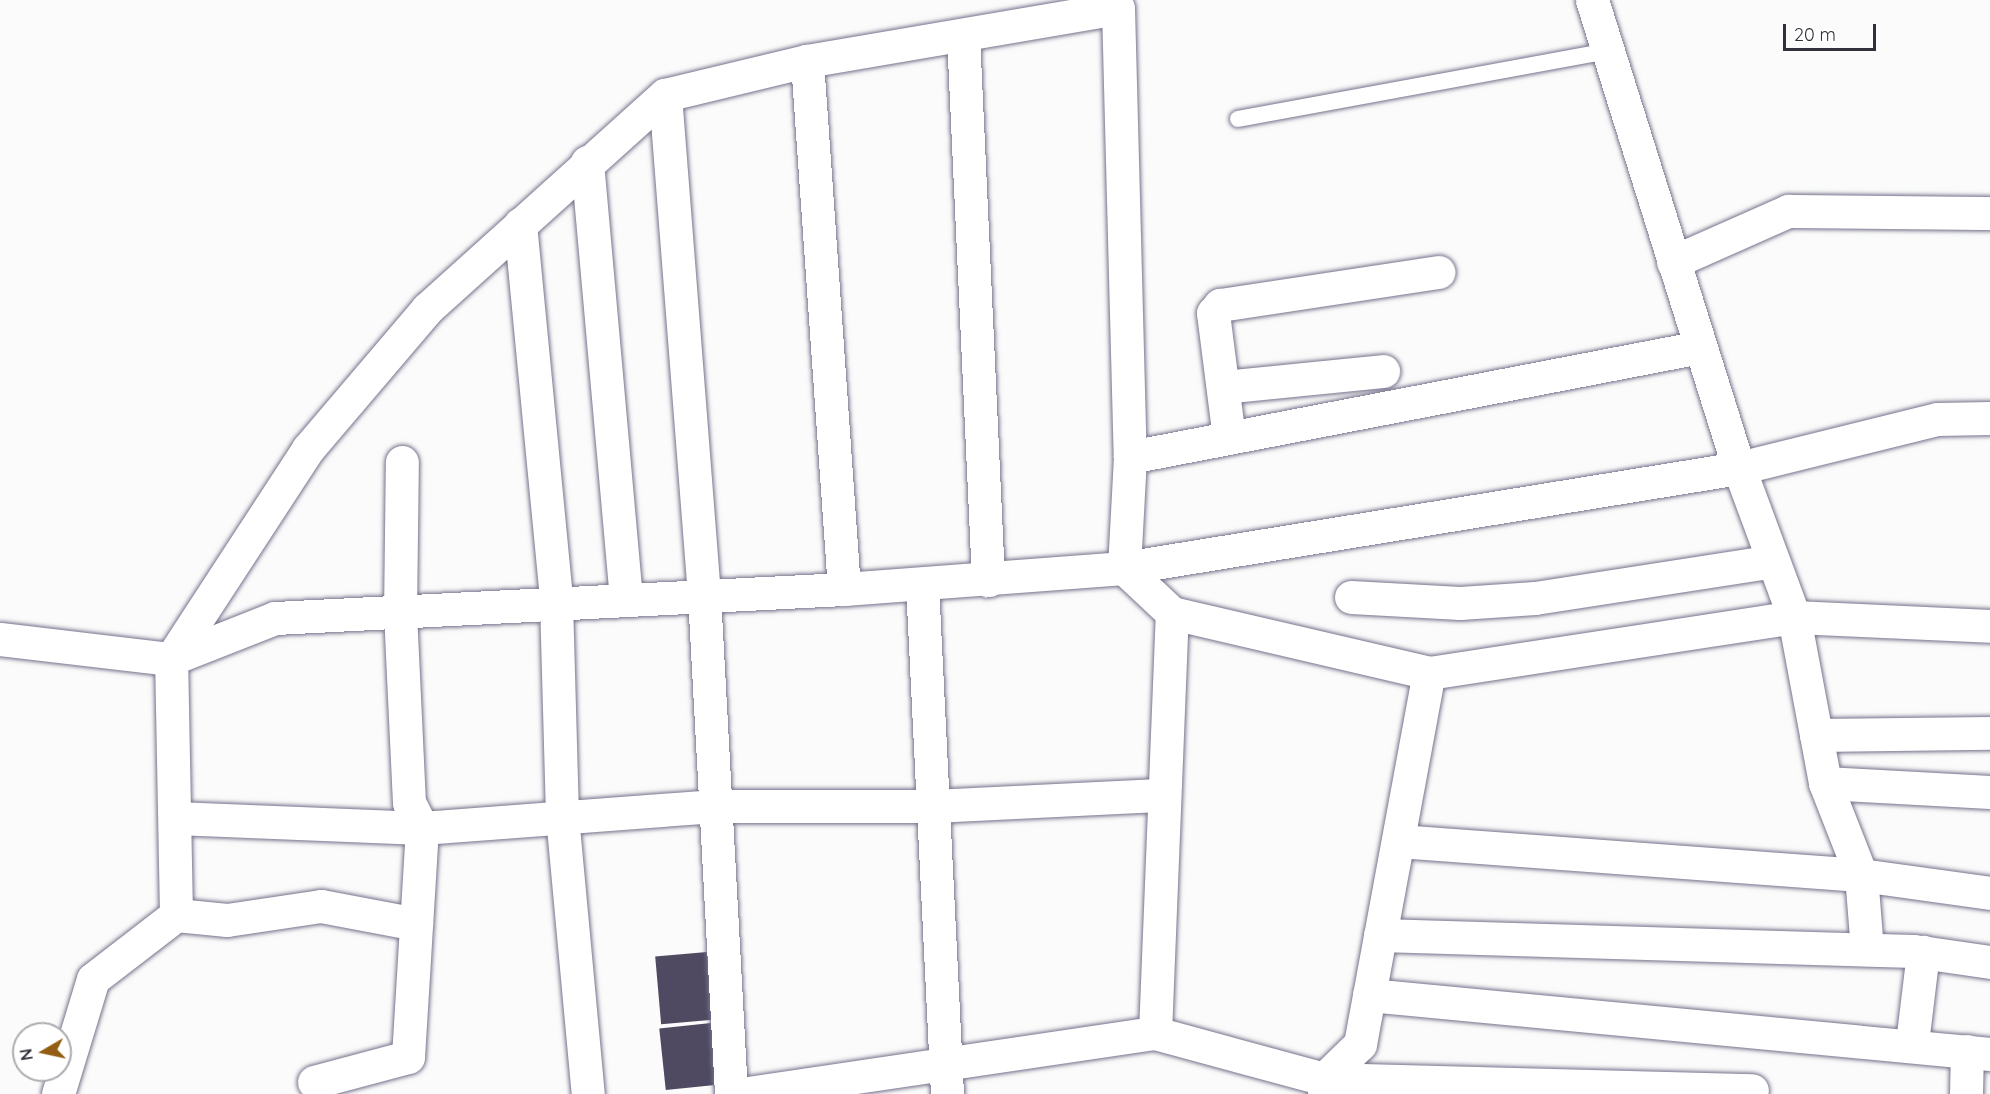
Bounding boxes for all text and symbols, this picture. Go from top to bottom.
scale bar [1786,12,1879,50]
text: 20 m [1794,23,1836,46]
north arrow [12,1022,72,1082]
text: N [15,1047,37,1062]

